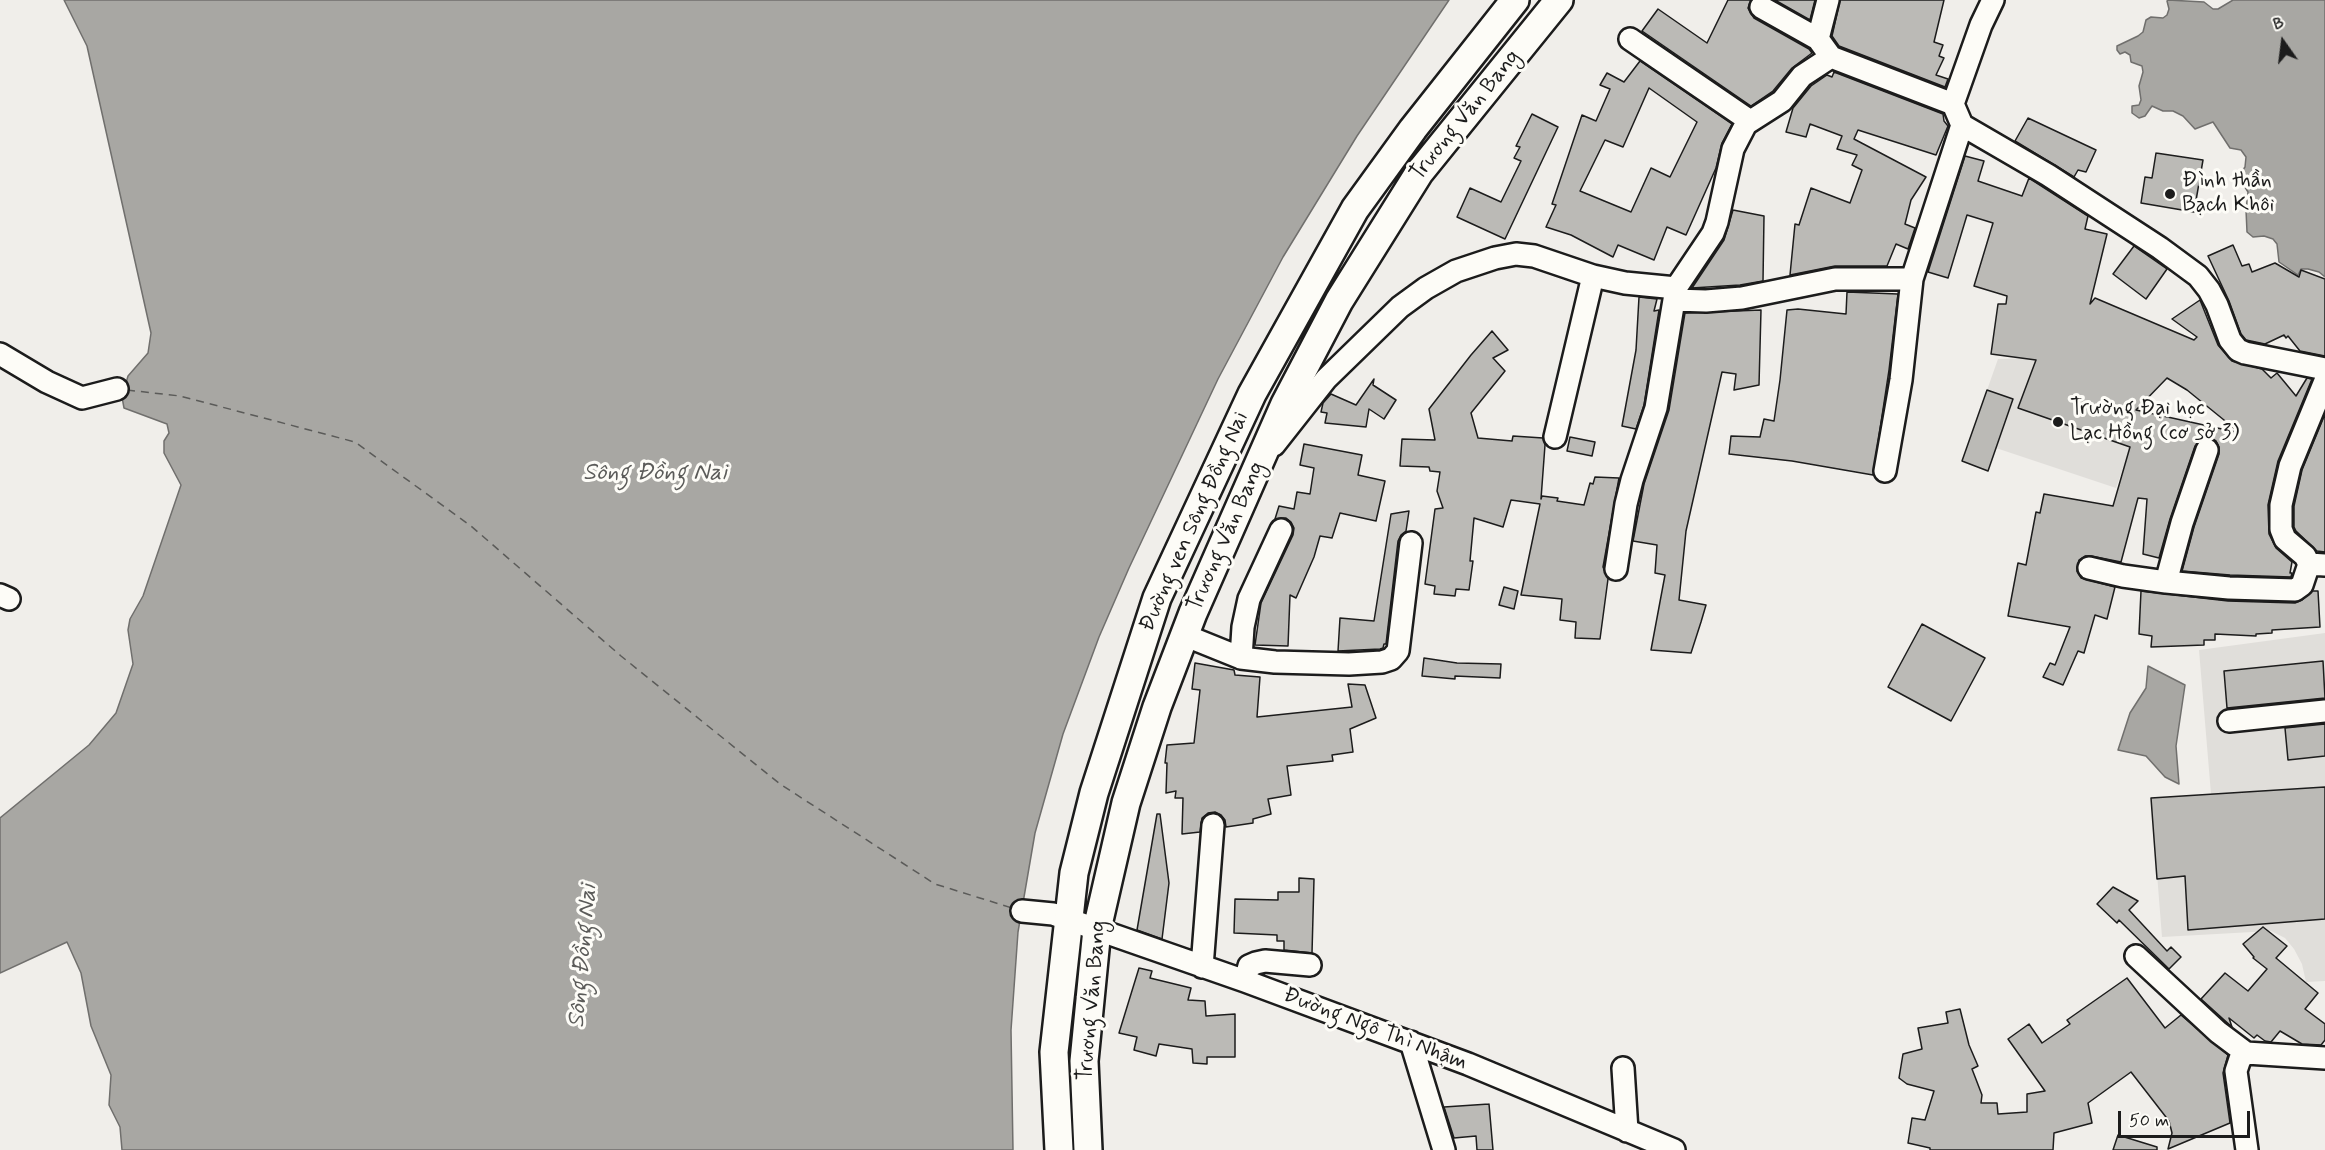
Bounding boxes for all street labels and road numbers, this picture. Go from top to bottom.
street label: Trương Văn Bang [1405,45,1527,187]
street label: Đường ven Sông Đồng Nai [1135,408,1255,636]
street label: Trương Văn Bang [1182,458,1272,616]
street label: Trương Văn Bang [1073,920,1113,1082]
street label: Đường Ngô Thì Nhậm [1279,983,1471,1077]

